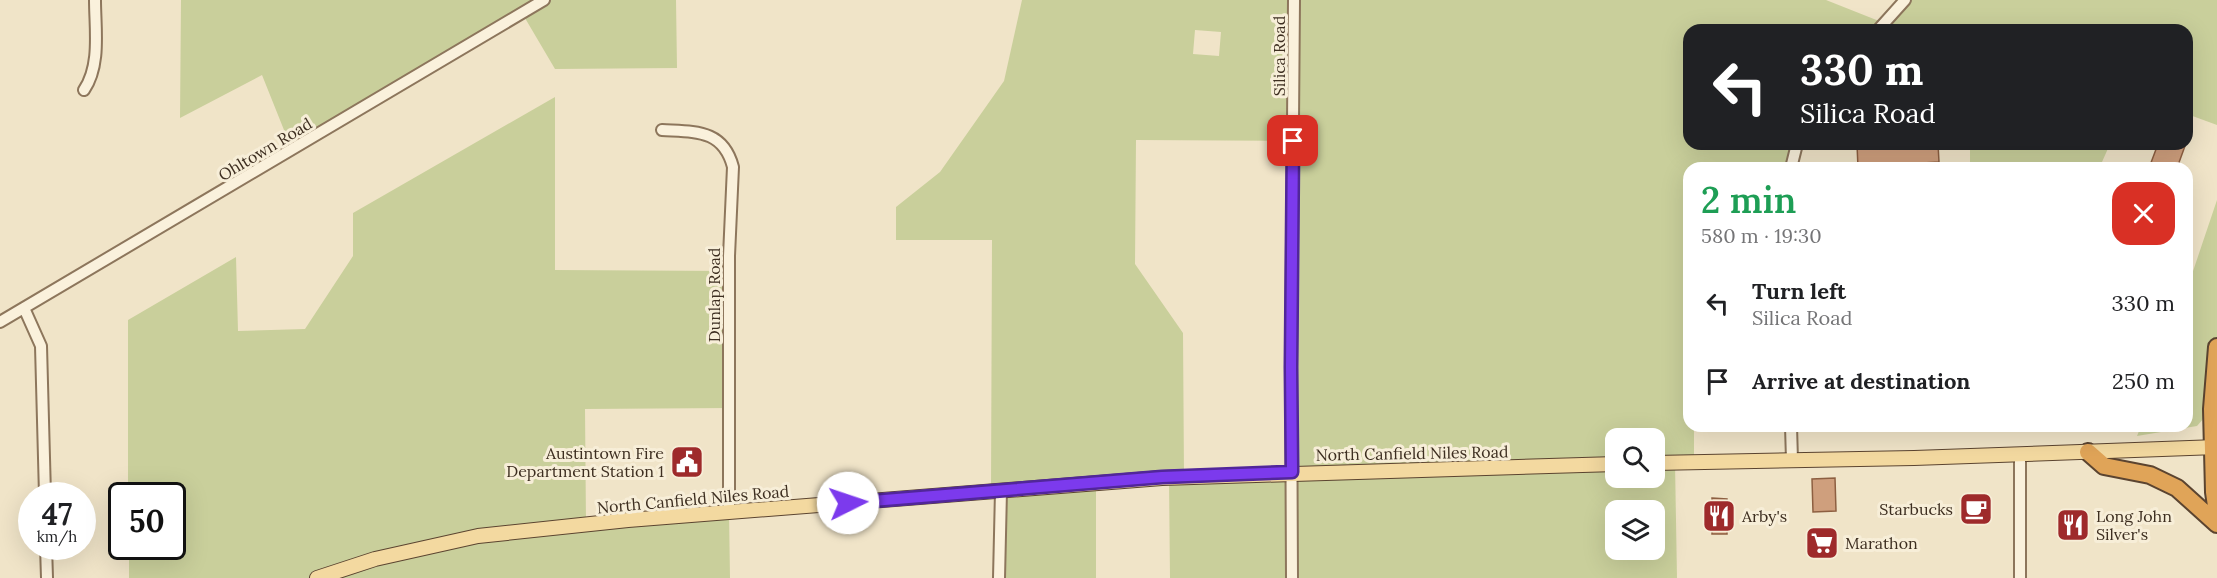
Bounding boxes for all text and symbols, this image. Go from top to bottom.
street label: Silica Road [1269,15,1289,96]
text: 330 m [1800,43,1923,97]
icon: left [1701,48,1779,126]
text: Silica Road [1800,96,1936,130]
street label: Ohltown Road [214,113,316,185]
pin [1267,115,1318,166]
icon: arrive [1276,124,1309,157]
text: 2 min [1701,177,1796,223]
button: close [2112,182,2175,245]
text: 580 m · 19:30 [1701,223,1822,248]
street label: Dunlap Road [704,247,724,342]
text: Turn left [1752,277,1846,305]
icon: left [1701,287,1734,320]
text: 330 m [2111,289,2175,317]
text: Silica Road [1752,305,1852,330]
icon: arrive [1701,365,1734,398]
text: Arrive at destination [1752,367,1970,395]
text: 250 m [2112,367,2175,395]
map controls [1605,428,1665,560]
button: search [1605,428,1665,488]
street label: North Canfield Niles Road [1315,441,1509,465]
place label: Austintown Fire Department Station 1 [506,443,664,481]
public building icon: Austintown Fire Department Station 1 [669,444,705,480]
position arrow [816,471,880,535]
street label: North Canfield Niles Road [596,481,790,517]
speed limit sign: 50 [108,482,186,560]
cafe icon: Starbucks [1958,491,1994,527]
text: 47 [42,495,72,533]
restaurant icon: Arby's [1701,498,1737,534]
place label: Starbucks [1879,499,1953,519]
button: layers [1605,500,1665,560]
place label: Arby's [1741,506,1787,526]
place label: Long John Silver's [2096,506,2172,544]
restaurant icon: Long John Silver's [2055,507,2091,543]
supermarket icon: Marathon [1804,525,1840,561]
text: km/h [37,527,77,546]
place label: Marathon [1845,533,1918,553]

